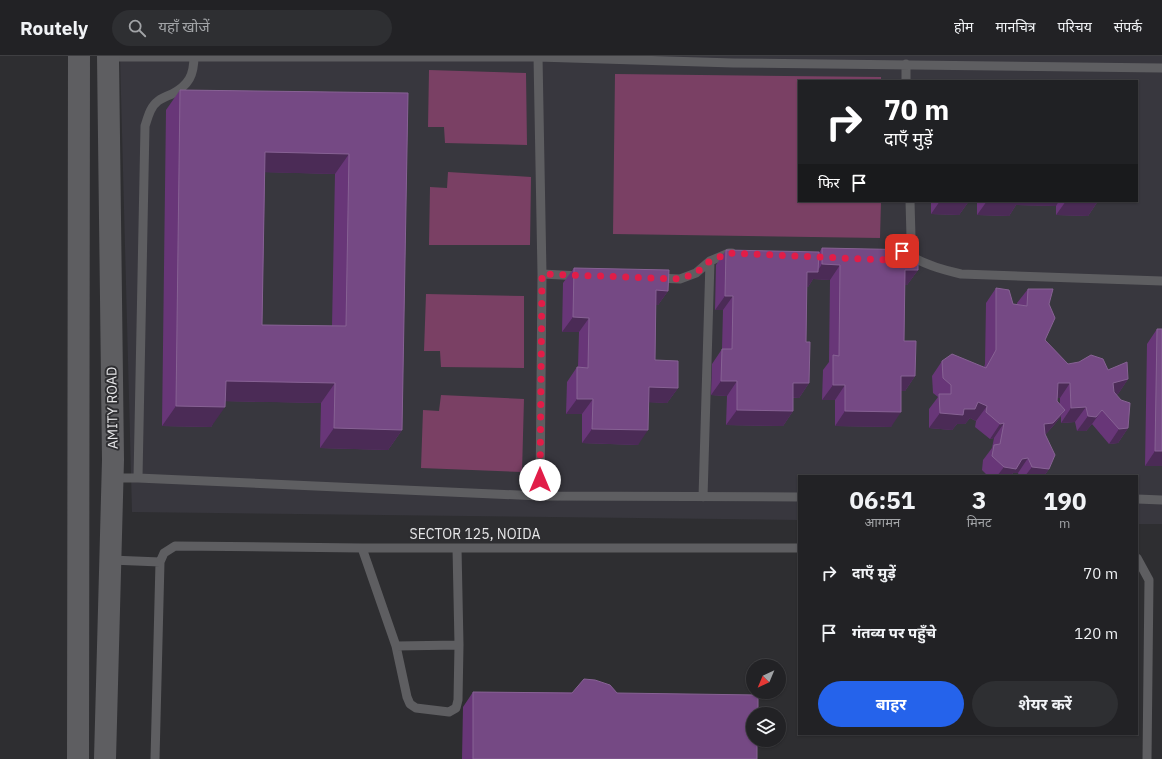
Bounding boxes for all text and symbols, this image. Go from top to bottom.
search box [112,10,392,46]
text: Routely [20,16,88,40]
icon: search [126,17,148,39]
text: यहाँ खोजें [158,17,210,36]
text: होम [954,18,973,36]
text: मानचित्र [995,18,1036,36]
text: परिचय [1058,18,1092,36]
text: संपर्क [1114,18,1142,36]
text: 70 m [884,91,949,128]
icon: right [818,96,870,148]
text: दाएँ मुड़ें [884,127,933,150]
icon: arrive [848,172,870,194]
text: फिर [818,173,840,192]
pin [885,234,919,268]
icon: arrive [891,240,913,262]
street label: AMITY ROAD [102,367,122,449]
position arrow [519,459,561,501]
text: 06:51 [850,484,915,516]
text: 3 [972,484,986,516]
text: 190 [1043,485,1086,517]
text: आगमन [865,514,900,531]
text: मिनट [967,514,992,531]
text: m [1059,515,1070,532]
street label: SECTOR 125, NOIDA [410,525,540,543]
icon: right [818,562,840,584]
text: दाएँ मुड़ें [852,563,896,582]
text: 70 m [1083,564,1118,583]
icon: arrive [818,622,840,644]
text: गंतव्य पर पहुँचे [852,623,936,642]
text: 120 m [1074,624,1118,643]
north arrow [746,659,786,699]
map controls [746,659,786,747]
button: बाहर [818,681,964,727]
button: शेयर करें [972,681,1118,727]
button: layers [746,707,786,747]

